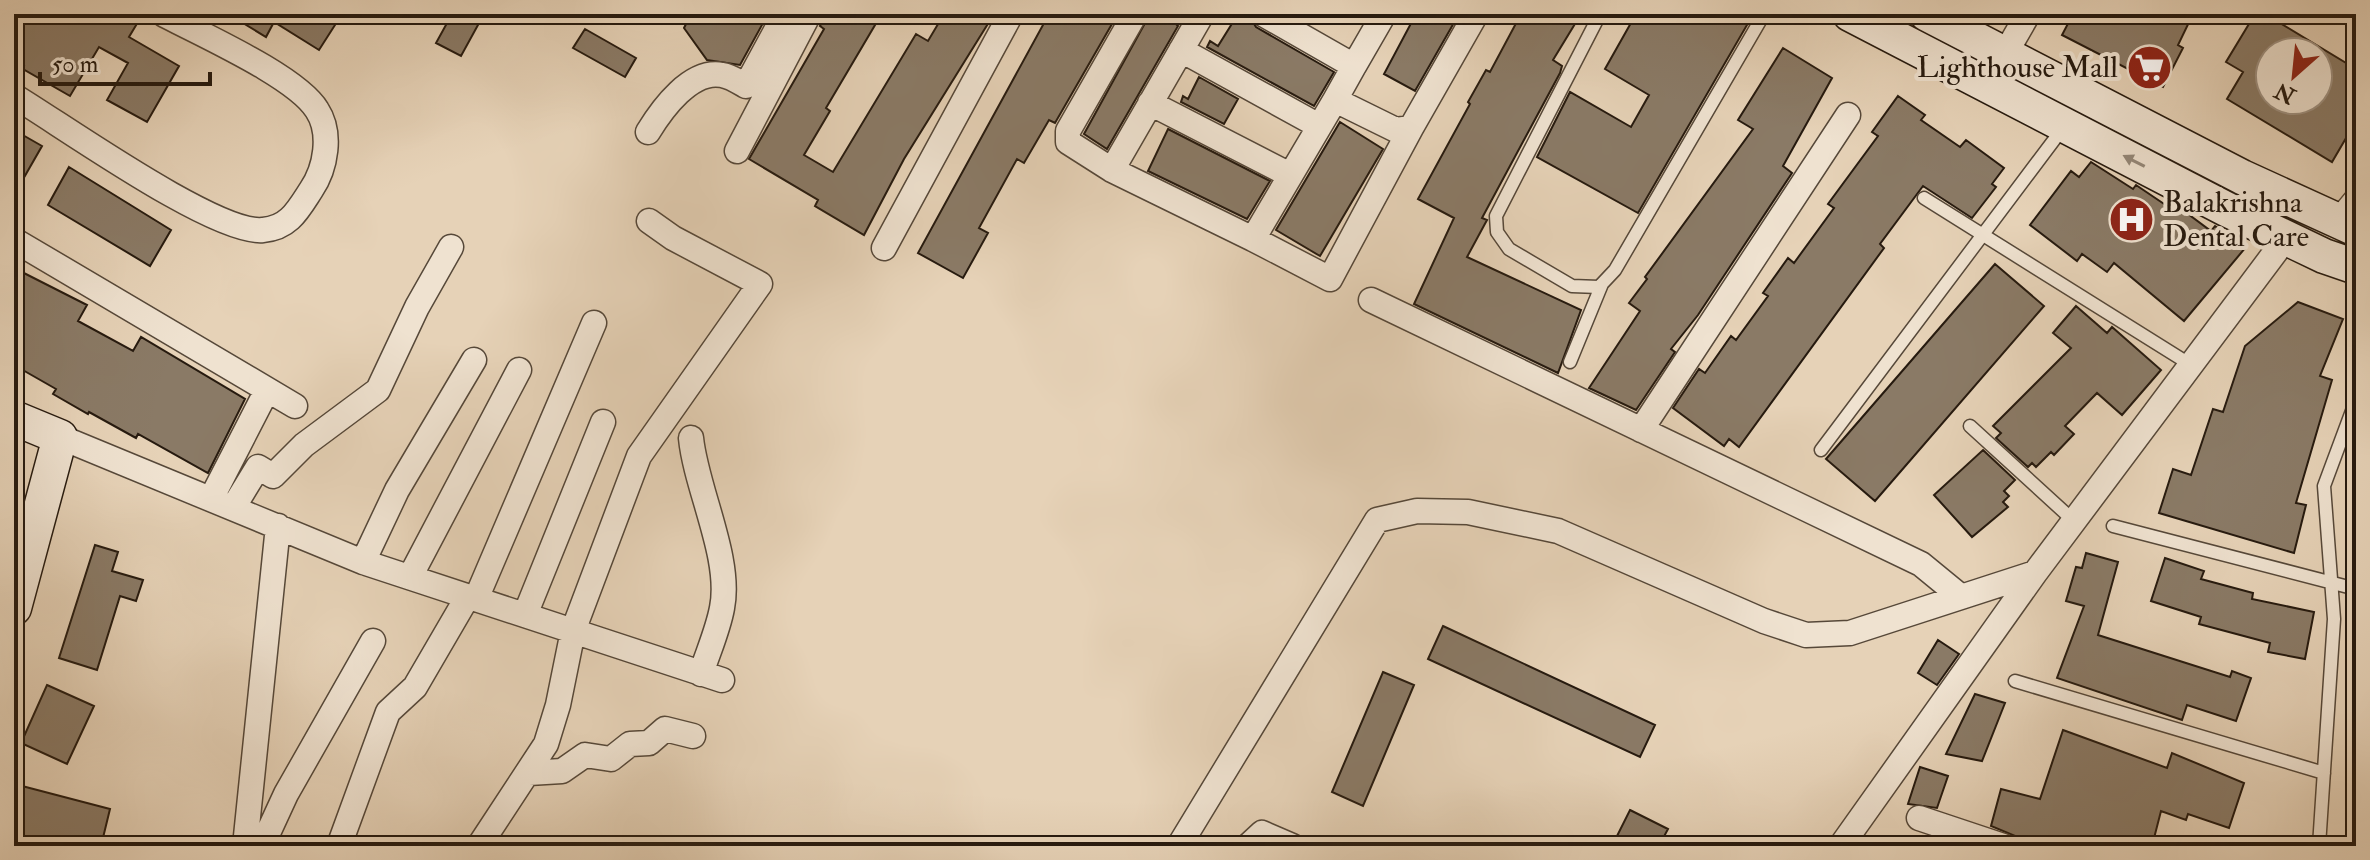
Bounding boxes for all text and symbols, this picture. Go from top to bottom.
scale bar [40,36,210,86]
north arrow [2254,36,2334,116]
supermarket icon: Lighthouse Mall [2125,43,2173,91]
text: 50 m [52,49,99,80]
place label: Lighthouse Mall [1917,49,2118,86]
text: N [2270,76,2301,110]
one-way arrow [2123,155,2146,168]
place label: Balakrishna Dental Care [2163,184,2309,255]
hospital icon: Balakrishna Dental Care [2108,195,2156,243]

